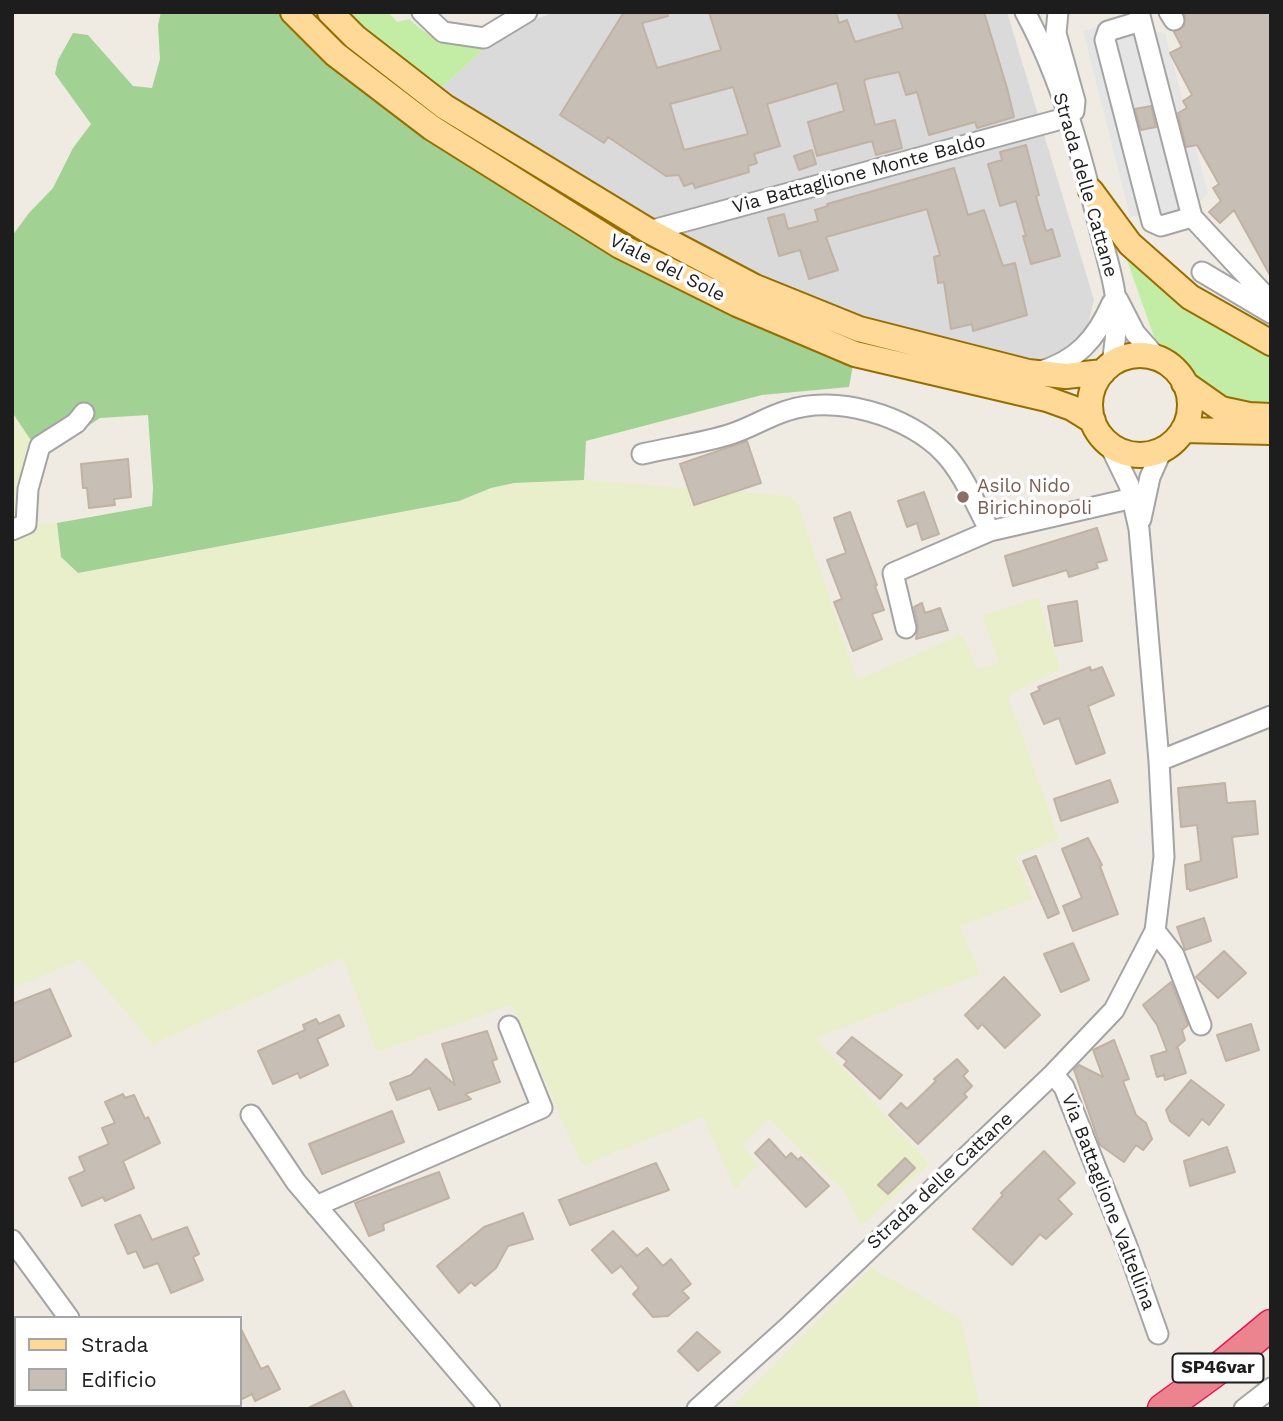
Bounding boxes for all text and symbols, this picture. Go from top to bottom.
street label: Strada delle Cattane [1048,90,1122,280]
street label: Via Battaglione Monte Baldo [730,129,988,219]
street label: Viale del Sole [605,229,729,307]
place label: Asilo Nido Birichinopoli [977,475,1092,519]
marker: Asilo Nido Birichinopoli [955,489,971,505]
street label: Via Battaglione Valtellina [1056,1091,1160,1313]
street label: Strada delle Cattane [862,1108,1018,1254]
legend [14,1316,242,1407]
text: Strada [81,1332,148,1357]
road number: SP46var [1172,1353,1264,1382]
text: Edificio [81,1367,157,1392]

